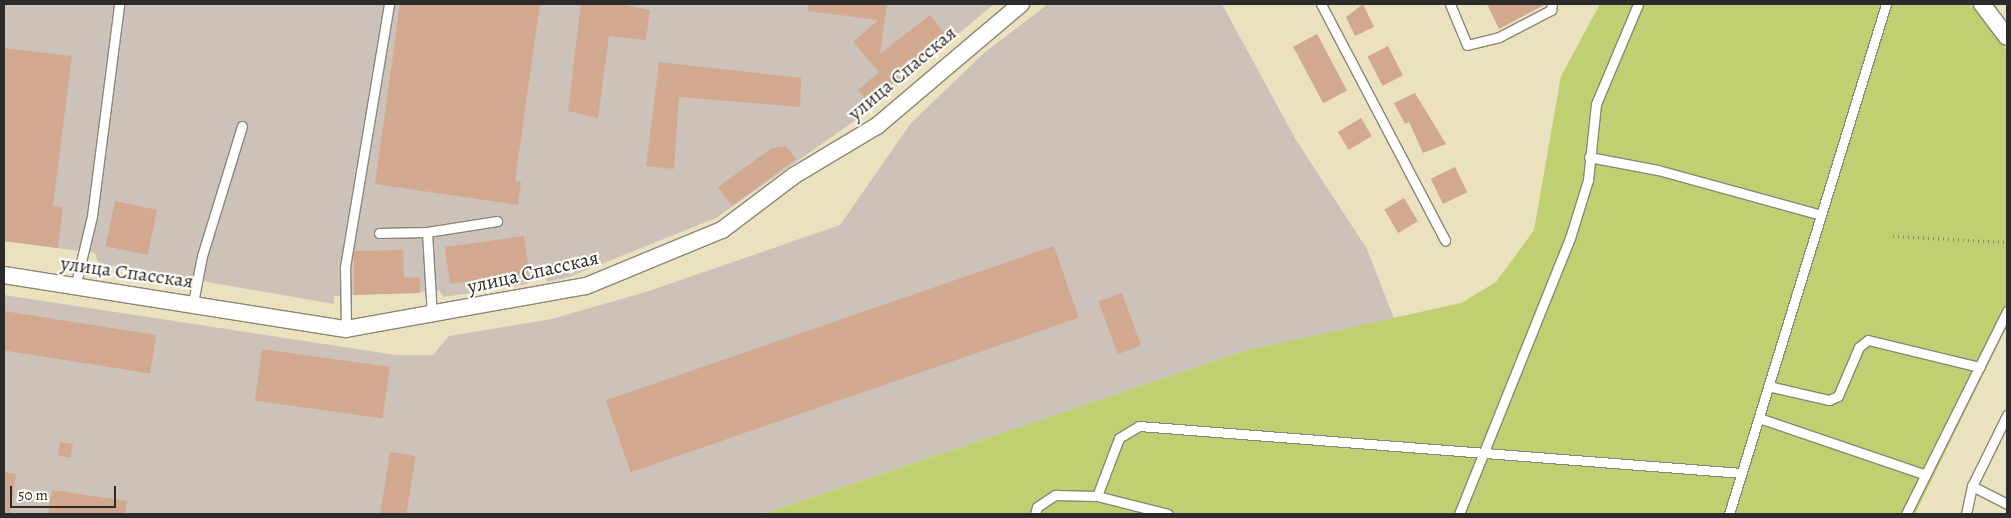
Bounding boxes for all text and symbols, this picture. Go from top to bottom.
street label: улица Спасская [843,21,961,125]
street label: улица Спасская [465,245,601,299]
street label: улица Спасская [59,251,195,293]
scale bar [12,476,119,508]
text: 50 m [18,485,48,505]

